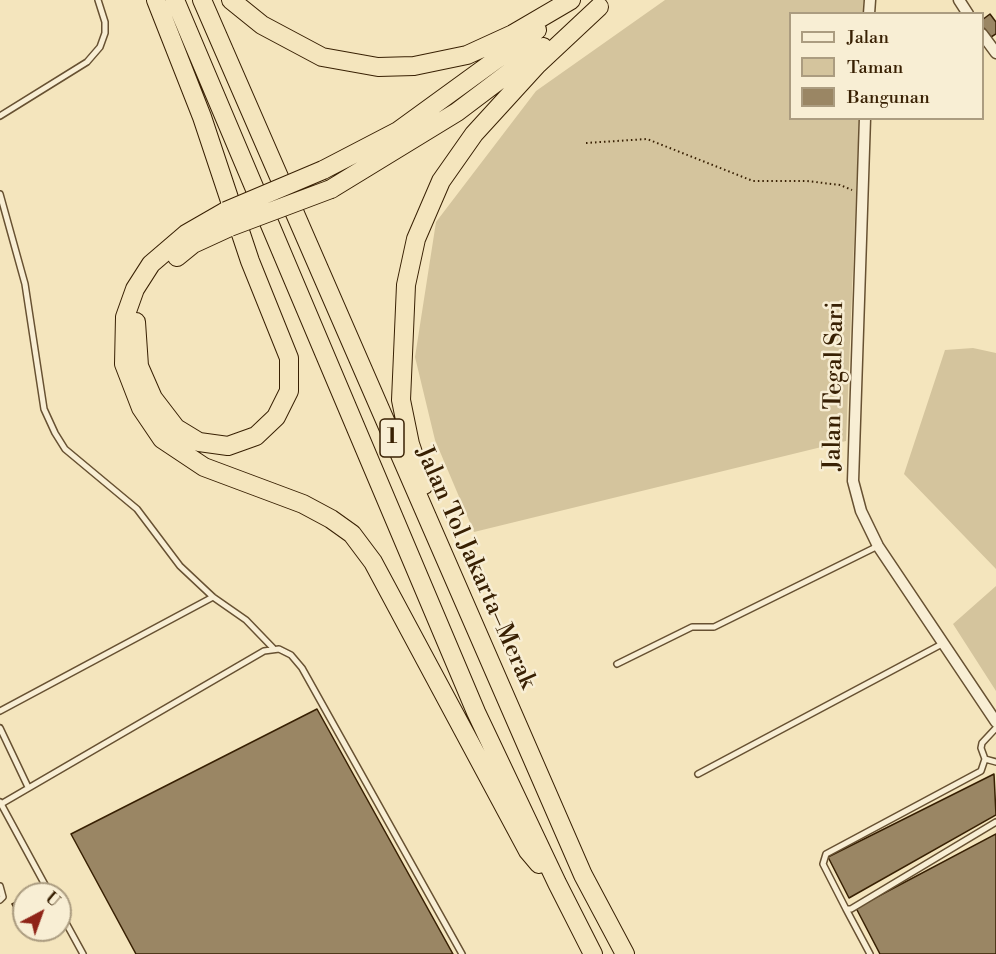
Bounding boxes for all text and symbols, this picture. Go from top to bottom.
legend [789,12,984,120]
text: Jalan [847,26,889,49]
text: Taman [847,56,903,79]
text: Bangunan [847,86,930,109]
street label: Jalan Tegal Sari [819,301,851,471]
road number: 1 [380,419,404,457]
street label: Jalan Tol Jakarta–Merak [409,442,541,694]
north arrow [12,882,72,942]
text: U [41,888,64,912]

